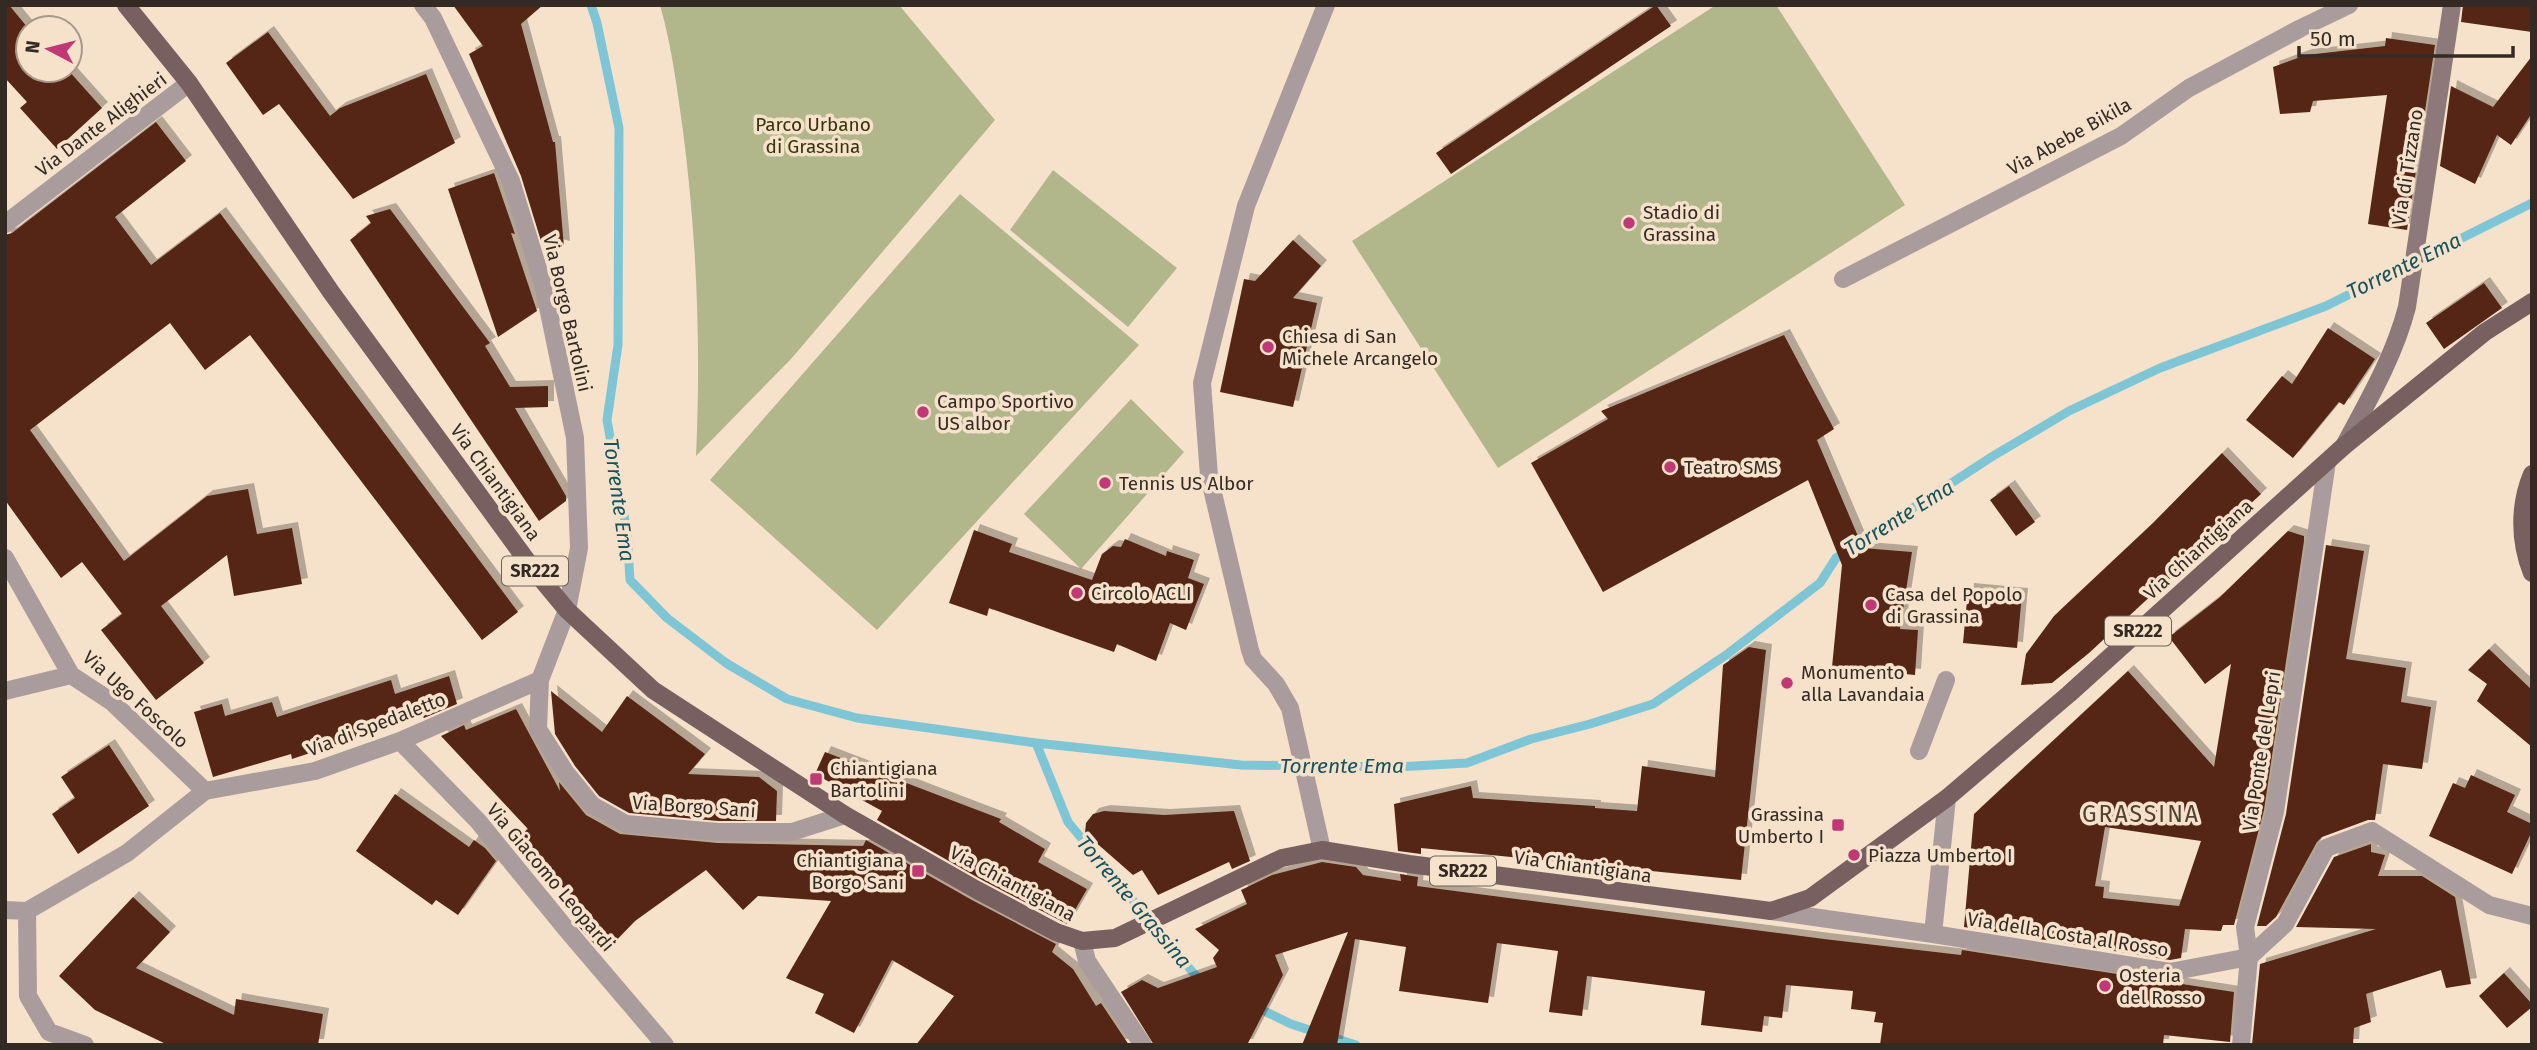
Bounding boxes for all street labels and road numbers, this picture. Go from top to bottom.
street label: Via Dante Alighieri [31,68,171,181]
street label: Via Abebe Bikila [2003,93,2135,180]
street label: Via di Tizzano [2387,107,2428,227]
street label: Via Borgo Bartolini [538,232,597,394]
street label: Via Chiantigiana [445,419,546,545]
street label: Via Chiantigiana [2139,494,2258,604]
road number: SR222 [502,556,568,586]
road number: SR222 [2105,616,2171,646]
street label: Via Ugo Foscolo [78,646,193,753]
street label: Via Ponte del Lepri [2237,669,2285,833]
street label: Via di Spedaletto [303,687,449,762]
street label: Via Borgo Sani [631,791,757,822]
street label: Via Giacomo Leopardi [482,798,619,956]
street label: Via Chiantigiana [946,841,1080,926]
street label: Via Chiantigiana [1513,845,1653,888]
road number: SR222 [1430,856,1496,886]
street label: Via della Costa al Rosso [1966,907,2170,962]

